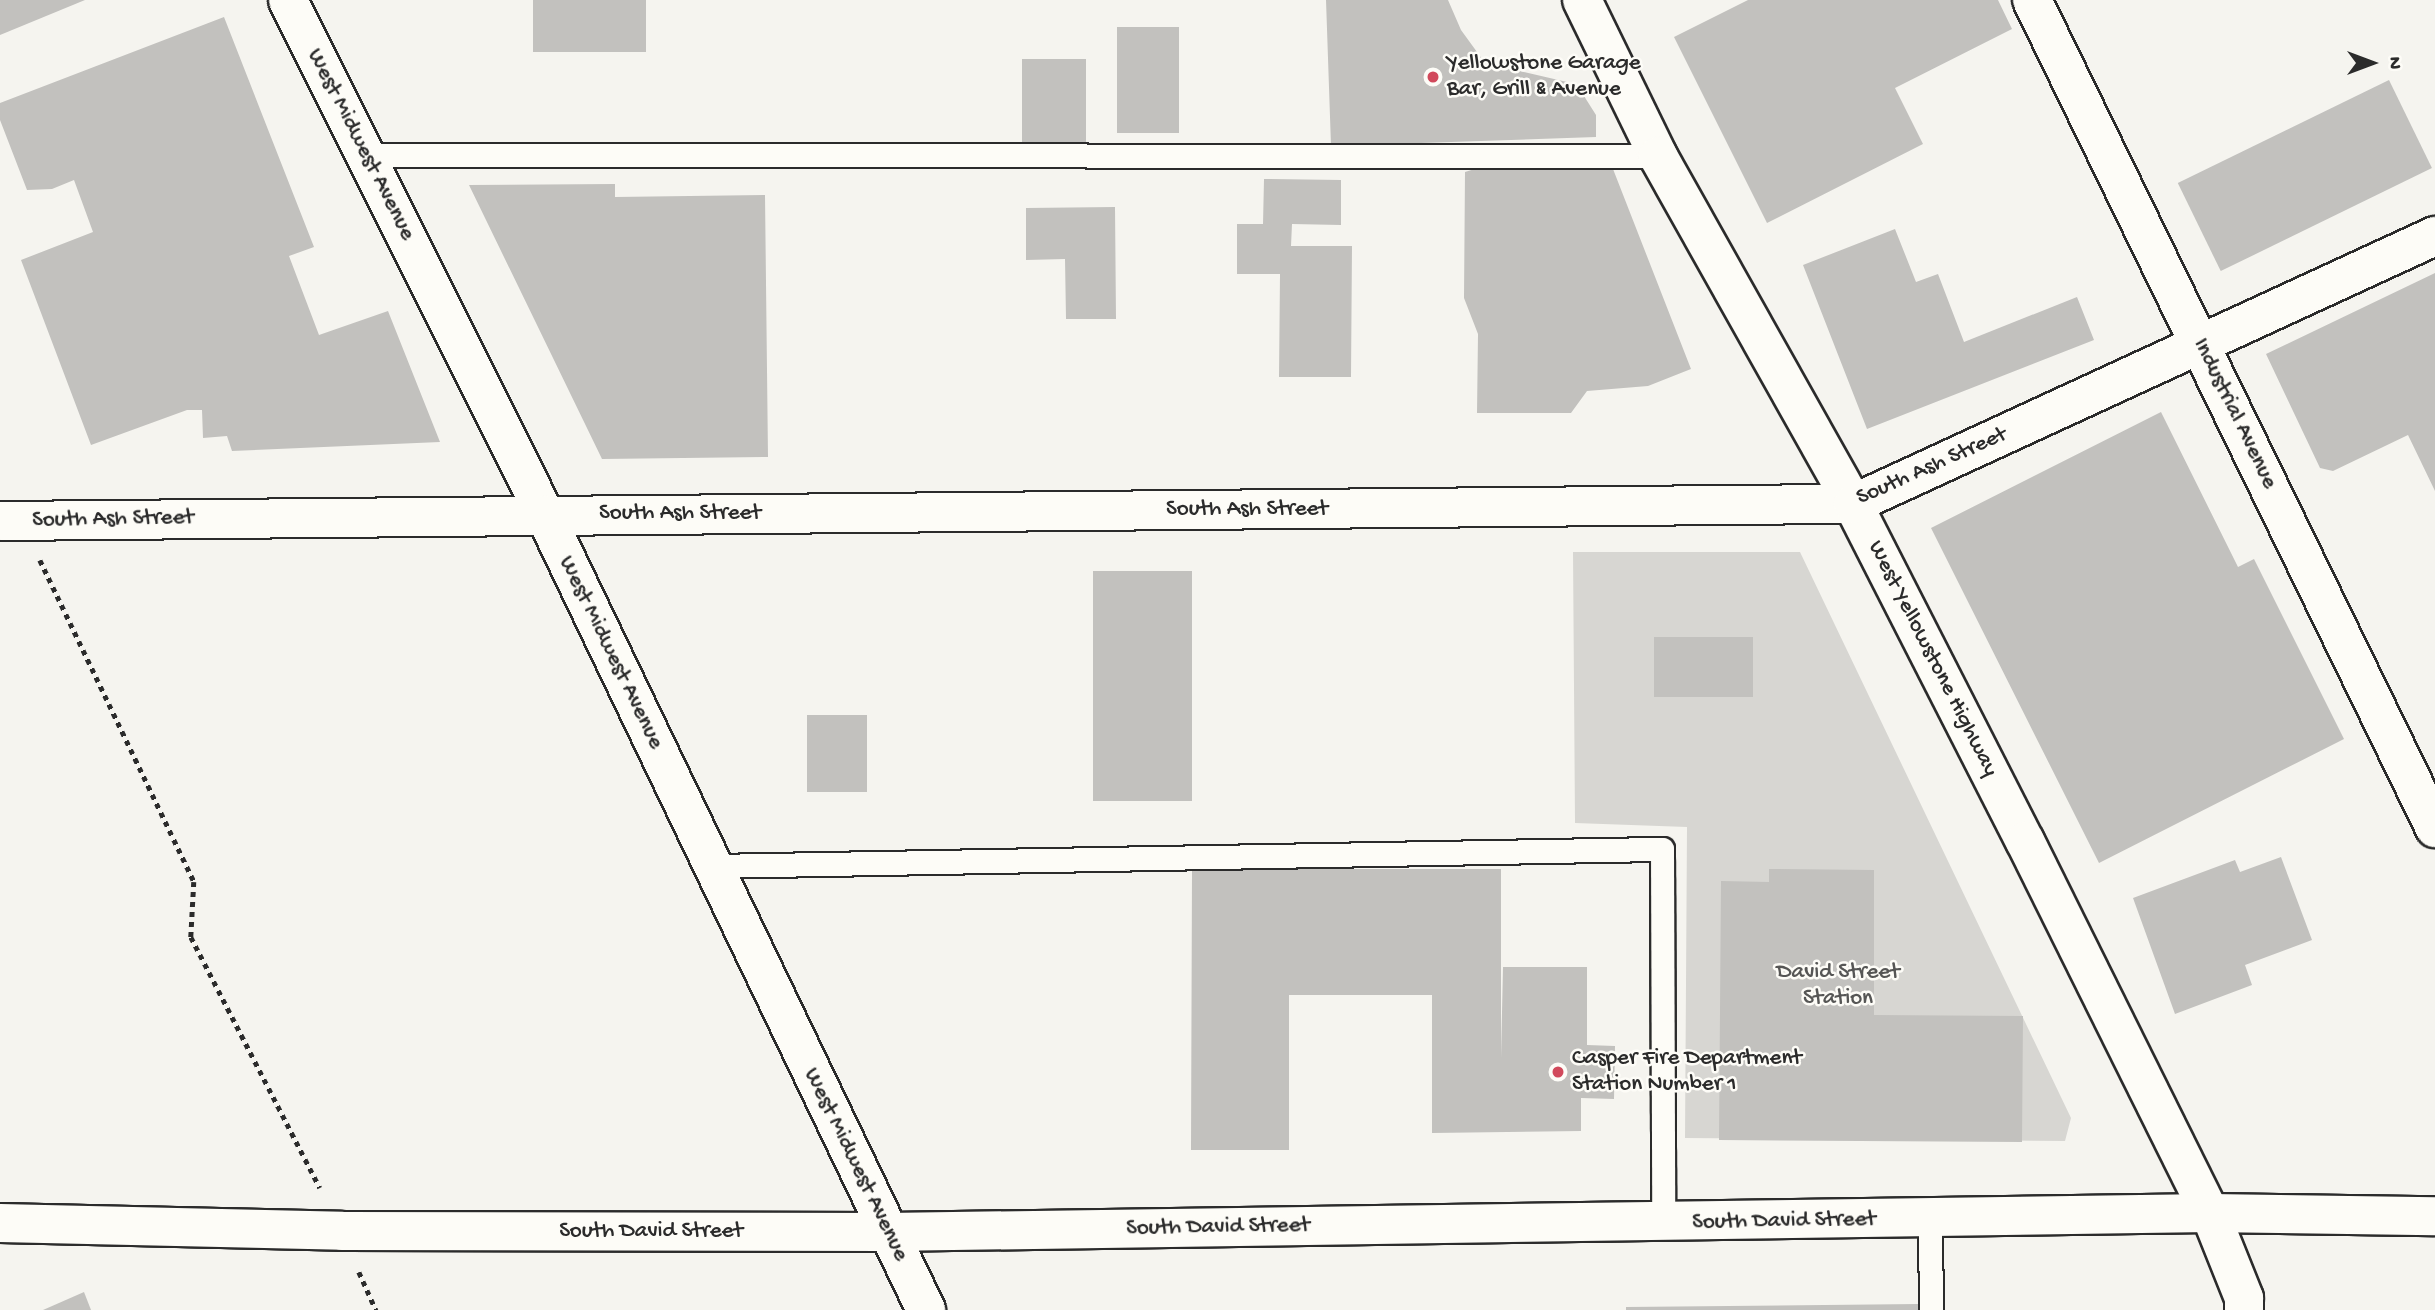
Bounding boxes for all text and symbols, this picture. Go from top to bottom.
north arrow [2337,28,2407,98]
street label: West Midwest Avenue [300,45,420,245]
place label: Yellowstone Garage Bar, Grill & Avenue [1447,50,1641,104]
text: N [2382,57,2405,69]
marker: Yellowstone Garage Bar, Grill & Avenue [1425,69,1441,85]
street label: Industrial Avenue [2186,334,2282,494]
street label: South Ash Street [1853,421,2011,513]
street label: South Ash Street [1166,496,1328,524]
street label: South Ash Street [599,500,761,528]
street label: South Ash Street [32,505,194,535]
street label: West Yellowstone Highway [1861,537,2003,781]
street label: West Midwest Avenue [551,552,669,754]
park label: David Street Station [1776,959,1900,1013]
place label: Casper Fire Department Station Number 1 [1572,1045,1802,1099]
street label: West Midwest Avenue [796,1064,914,1266]
marker: Casper Fire Department Station Number 1 [1550,1064,1566,1080]
street label: South David Street [1692,1207,1876,1237]
street label: South David Street [1126,1213,1310,1243]
street label: South David Street [559,1218,743,1246]

